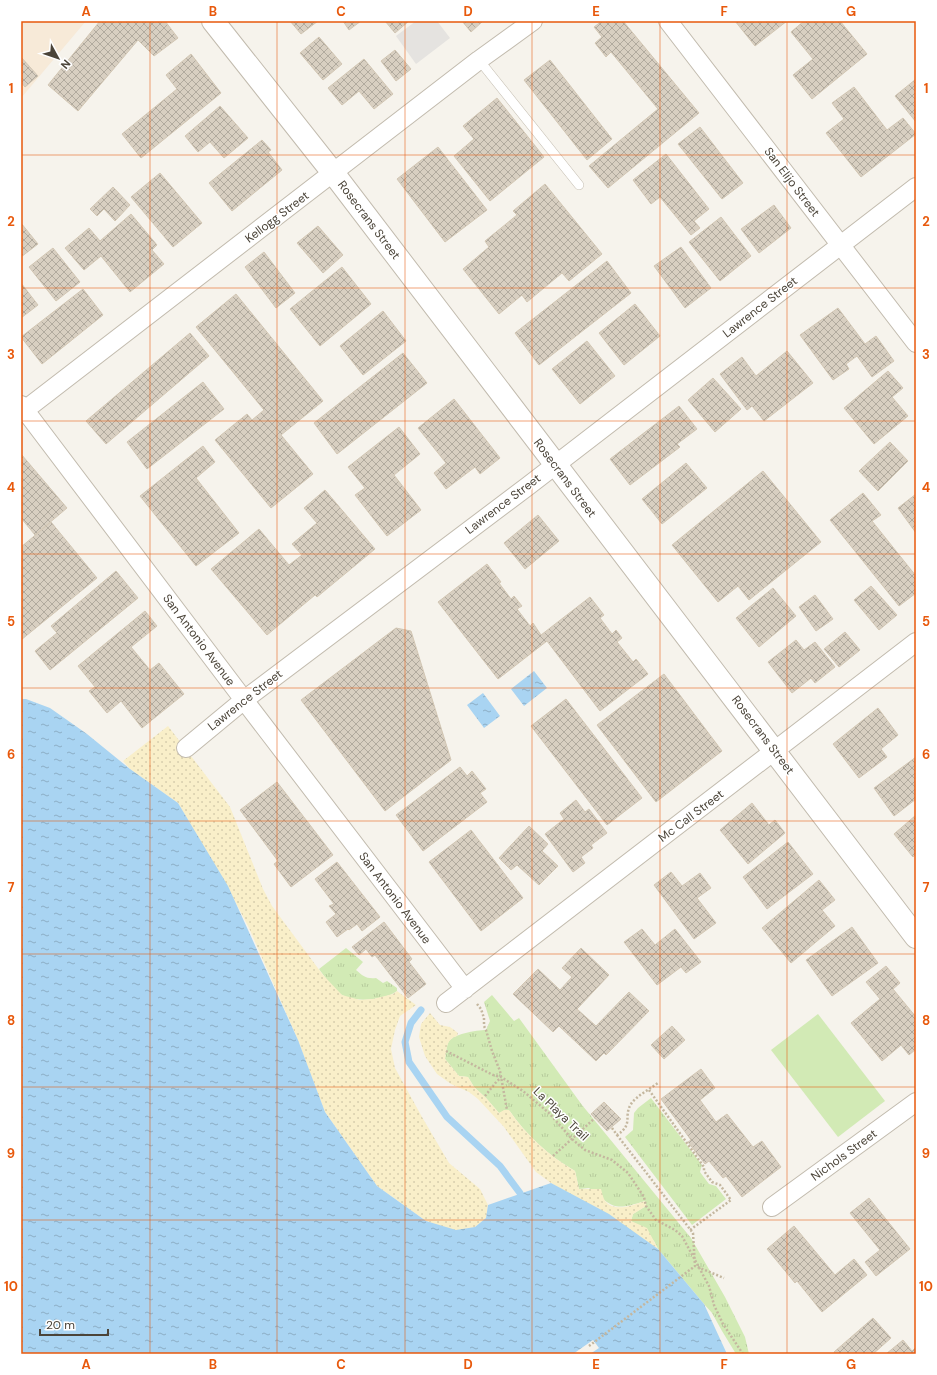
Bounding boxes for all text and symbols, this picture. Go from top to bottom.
text: A [81,3,91,20]
text: B [209,3,217,20]
text: C [336,3,346,20]
text: D [463,3,473,20]
text: E [592,3,600,20]
text: F [720,3,728,20]
text: G [846,3,856,20]
north arrow [38,38,78,78]
text: N [58,57,74,72]
text: 1 [9,80,13,97]
text: 1 [924,80,928,97]
street label: San Elijo Street [761,144,824,220]
street label: Rosecrans Street [334,177,404,263]
street label: Kellogg Street [242,187,312,246]
text: 2 [7,213,15,230]
text: 2 [922,213,930,230]
street label: Lawrence Street [719,273,801,341]
text: 3 [7,346,15,363]
text: 3 [922,346,930,363]
street label: Rosecrans Street [530,435,600,521]
street label: Lawrence Street [462,470,544,538]
text: 4 [7,479,15,496]
text: 4 [922,479,930,496]
street label: San Antonio Avenue [159,591,239,689]
text: 5 [7,613,15,630]
text: 5 [922,613,930,630]
street label: Lawrence Street [204,666,286,734]
street label: Rosecrans Street [728,692,798,778]
text: 6 [7,746,15,763]
text: 6 [922,746,930,763]
street label: Mc Call Street [655,786,727,846]
street label: San Antonio Avenue [355,849,435,947]
text: 7 [8,879,15,896]
text: 7 [923,879,930,896]
text: 8 [7,1012,15,1029]
text: 8 [922,1012,930,1029]
street label: La Playa Trail [530,1084,592,1144]
street label: Nichols Street [808,1125,880,1184]
text: 9 [7,1145,15,1162]
text: 9 [922,1145,930,1162]
text: 10 [4,1278,18,1295]
text: 10 [919,1278,933,1295]
scale bar [40,1311,108,1337]
text: 20 m [46,1317,75,1333]
text: A [81,1356,91,1373]
text: B [209,1356,217,1373]
text: C [336,1356,346,1373]
text: D [463,1356,473,1373]
text: E [592,1356,600,1373]
text: F [720,1356,728,1373]
text: G [846,1356,856,1373]

